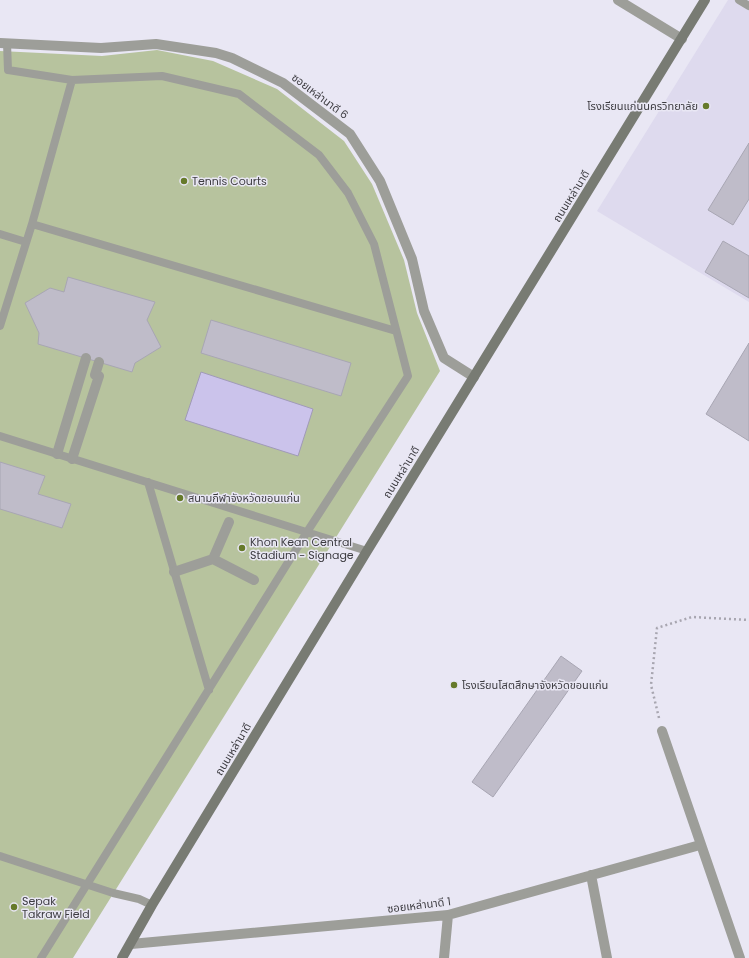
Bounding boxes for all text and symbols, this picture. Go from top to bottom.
street label: ซอยเหล่านาดี 6 [288,69,352,123]
place label: โรงเรียนแก่นนครวิทยาลัย [587,98,698,114]
marker: โรงเรียนแก่นนครวิทยาลัย [701,101,711,111]
street label: ถนนเหล่านาดี [549,167,593,225]
place label: Tennis Courts [192,173,267,189]
marker: Tennis Courts [179,176,189,186]
street label: ถนนเหล่านาดี [379,443,423,501]
place label: สนามกีฬาจังหวัดขอนแก่น [188,490,300,506]
marker: สนามกีฬาจังหวัดขอนแก่น [175,493,185,503]
place label: Khon Kean Central Stadium - Signage [250,534,354,563]
marker: Khon Kean Central Stadium - Signage [237,543,247,553]
place label: โรงเรียนโสตสึกษาจังหวัดขอนแก่น [462,677,608,693]
marker: โรงเรียนโสตสึกษาจังหวัดขอนแก่น [449,680,459,690]
street label: ถนนเหล่านาดี [211,720,255,778]
place label: Sepak Takraw Field [22,893,90,922]
street label: ซอยเหล่านาดี 1 [386,893,452,917]
marker: Sepak Takraw Field [9,902,19,912]

